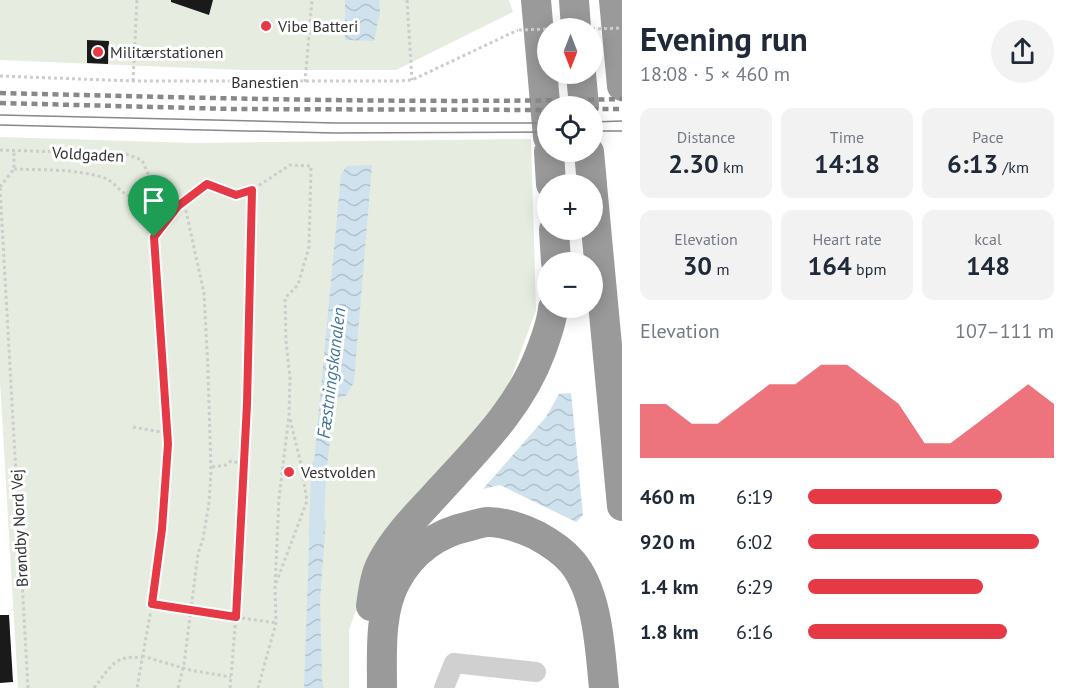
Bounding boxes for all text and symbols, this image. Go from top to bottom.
place label: Vibe Batteri [277,16,358,36]
text: Evening run [640,17,808,60]
north arrow [537,18,603,84]
map controls [537,18,603,318]
marker: Vibe Batteri [259,19,273,33]
button: share [991,20,1054,83]
place label: Militærstationen [110,42,224,62]
marker: Militærstationen [91,45,105,59]
text: 18:08 · 5 × 460 m [640,61,790,87]
street label: Banestien [231,72,299,92]
button: locate [537,96,603,162]
text: Distance [677,127,735,147]
text: Time [830,127,864,147]
text: Pace [972,127,1004,147]
street label: Voldgaden [51,142,124,166]
text: 2.30 [668,147,719,180]
text: 14:18 [814,147,880,180]
text: 6:13 [947,147,998,180]
text: km [719,157,744,177]
text: /km [998,157,1029,177]
button: + [537,174,603,240]
pin [128,175,179,237]
icon: arrive [137,184,170,217]
text: Elevation [674,229,738,249]
text: Heart rate [812,229,882,249]
text: kcal [974,229,1002,249]
text: 30 [683,249,712,282]
text: 164 [808,249,852,282]
text: 148 [966,249,1010,282]
button: − [537,252,603,318]
text: m [712,259,729,279]
text: bpm [852,259,886,279]
water label: Fæstningskanalen [312,306,350,440]
text: Elevation [640,318,720,344]
text: 107–111 m [955,318,1054,344]
place label: Vestvolden [300,462,376,482]
marker: Vestvolden [282,465,296,479]
street label: Brøndby Nord Vej [6,469,32,587]
text: 460 m [640,484,695,510]
text: 6:19 [736,484,773,510]
text: 920 m [640,529,695,555]
text: 6:02 [736,529,773,555]
text: 1.4 km [640,574,699,600]
text: 6:29 [736,574,773,600]
text: 1.8 km [640,619,699,645]
text: 6:16 [736,619,773,645]

